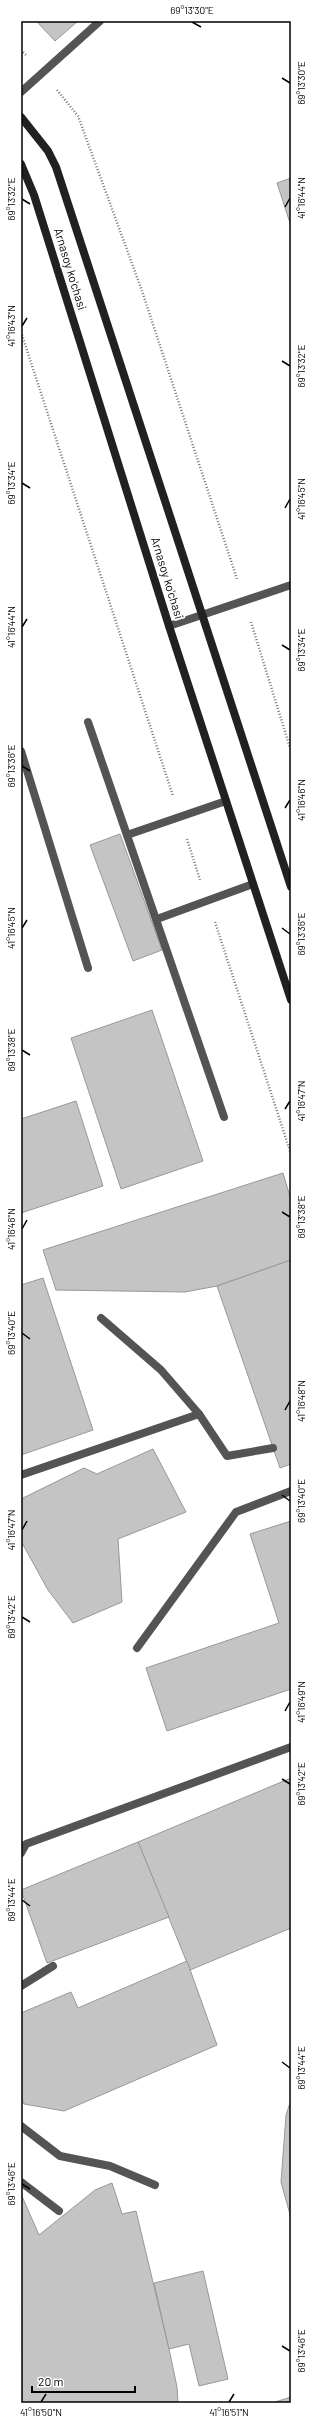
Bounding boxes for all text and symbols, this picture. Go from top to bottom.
text: 69°13'30"E [170,4,214,16]
text: 69°13'30"E [295,61,307,105]
text: 69°13'32"E [5,177,17,221]
text: 41°16'44"N [295,177,307,219]
street label: Arnasoy ko'chasi [52,226,90,311]
text: 41°16'43"N [5,305,17,347]
text: 69°13'32"E [295,344,307,388]
text: 69°13'34"E [5,461,17,505]
text: 41°16'45"N [295,478,307,520]
street label: Arnasoy ko'chasi [149,535,187,620]
text: 41°16'44"N [5,606,17,648]
text: 69°13'34"E [295,628,307,672]
text: 69°13'36"E [5,744,17,788]
text: 41°16'46"N [295,779,307,821]
text: 41°16'45"N [5,907,17,949]
text: 69°13'36"E [295,912,307,956]
text: 69°13'38"E [5,1028,17,1072]
text: 41°16'47"N [295,1080,307,1122]
text: 69°13'38"E [295,1195,307,1239]
text: 41°16'46"N [5,1208,17,1250]
text: 69°13'40"E [5,1311,17,1355]
text: 41°16'48"N [295,1380,307,1422]
text: 69°13'40"E [295,1479,307,1523]
text: 41°16'47"N [5,1509,17,1551]
text: 69°13'42"E [5,1595,17,1639]
text: 41°16'49"N [295,1681,307,1723]
text: 69°13'42"E [295,1762,307,1806]
text: 69°13'44"E [5,1878,17,1922]
text: 69°13'44"E [295,2046,307,2090]
text: 69°13'46"E [5,2162,17,2206]
text: 69°13'46"E [295,2329,307,2373]
scale bar [32,2368,135,2394]
text: 20 m [38,2374,64,2388]
text: 41°16'50"N [20,2406,62,2418]
text: 41°16'51"N [209,2406,249,2418]

